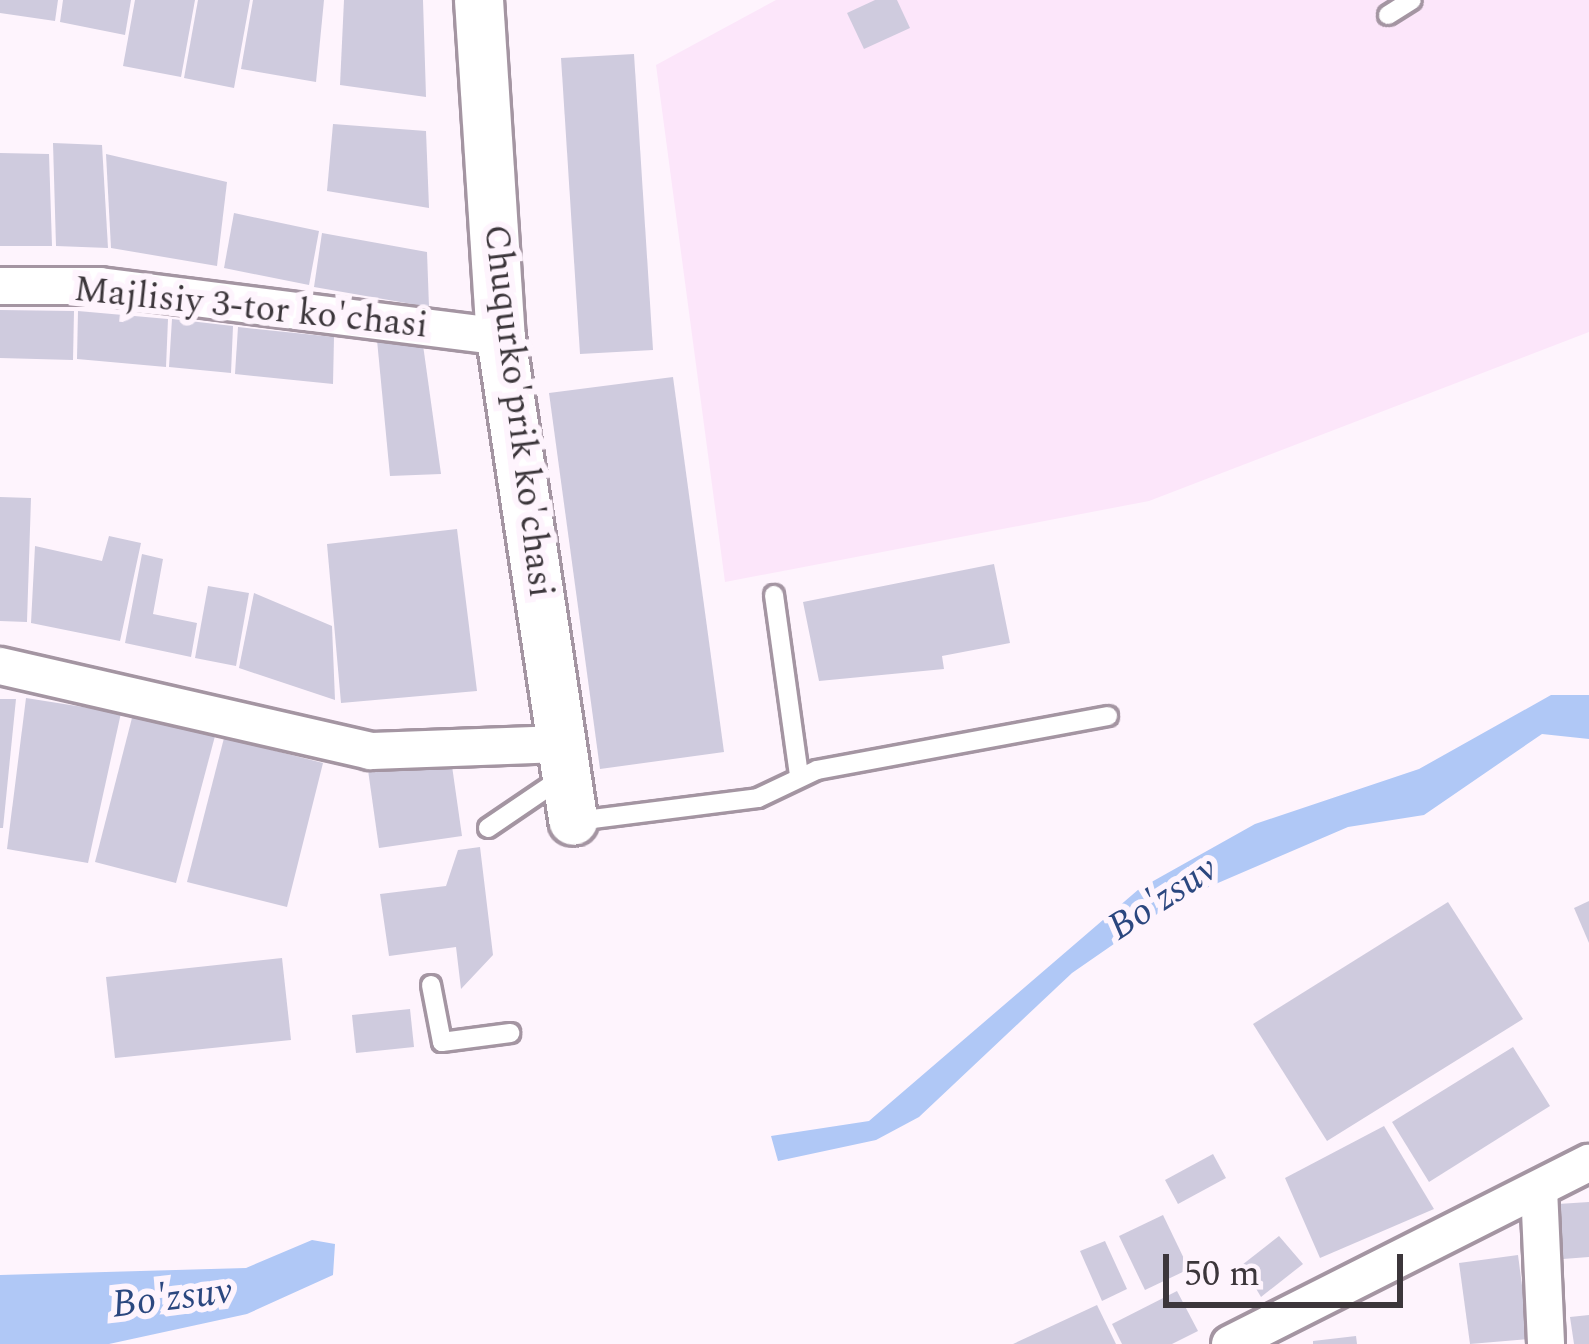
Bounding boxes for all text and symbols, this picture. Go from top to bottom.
street label: Chuqurko'prik ko'chasi [474,222,562,600]
street label: Majlisiy 3-tor ko'chasi [72,268,430,348]
water label: Bo'zsuv [1100,847,1226,951]
scale bar [1169,1230,1409,1304]
text: 50 m [1184,1247,1260,1302]
water label: Bo'zsuv [109,1268,235,1330]

